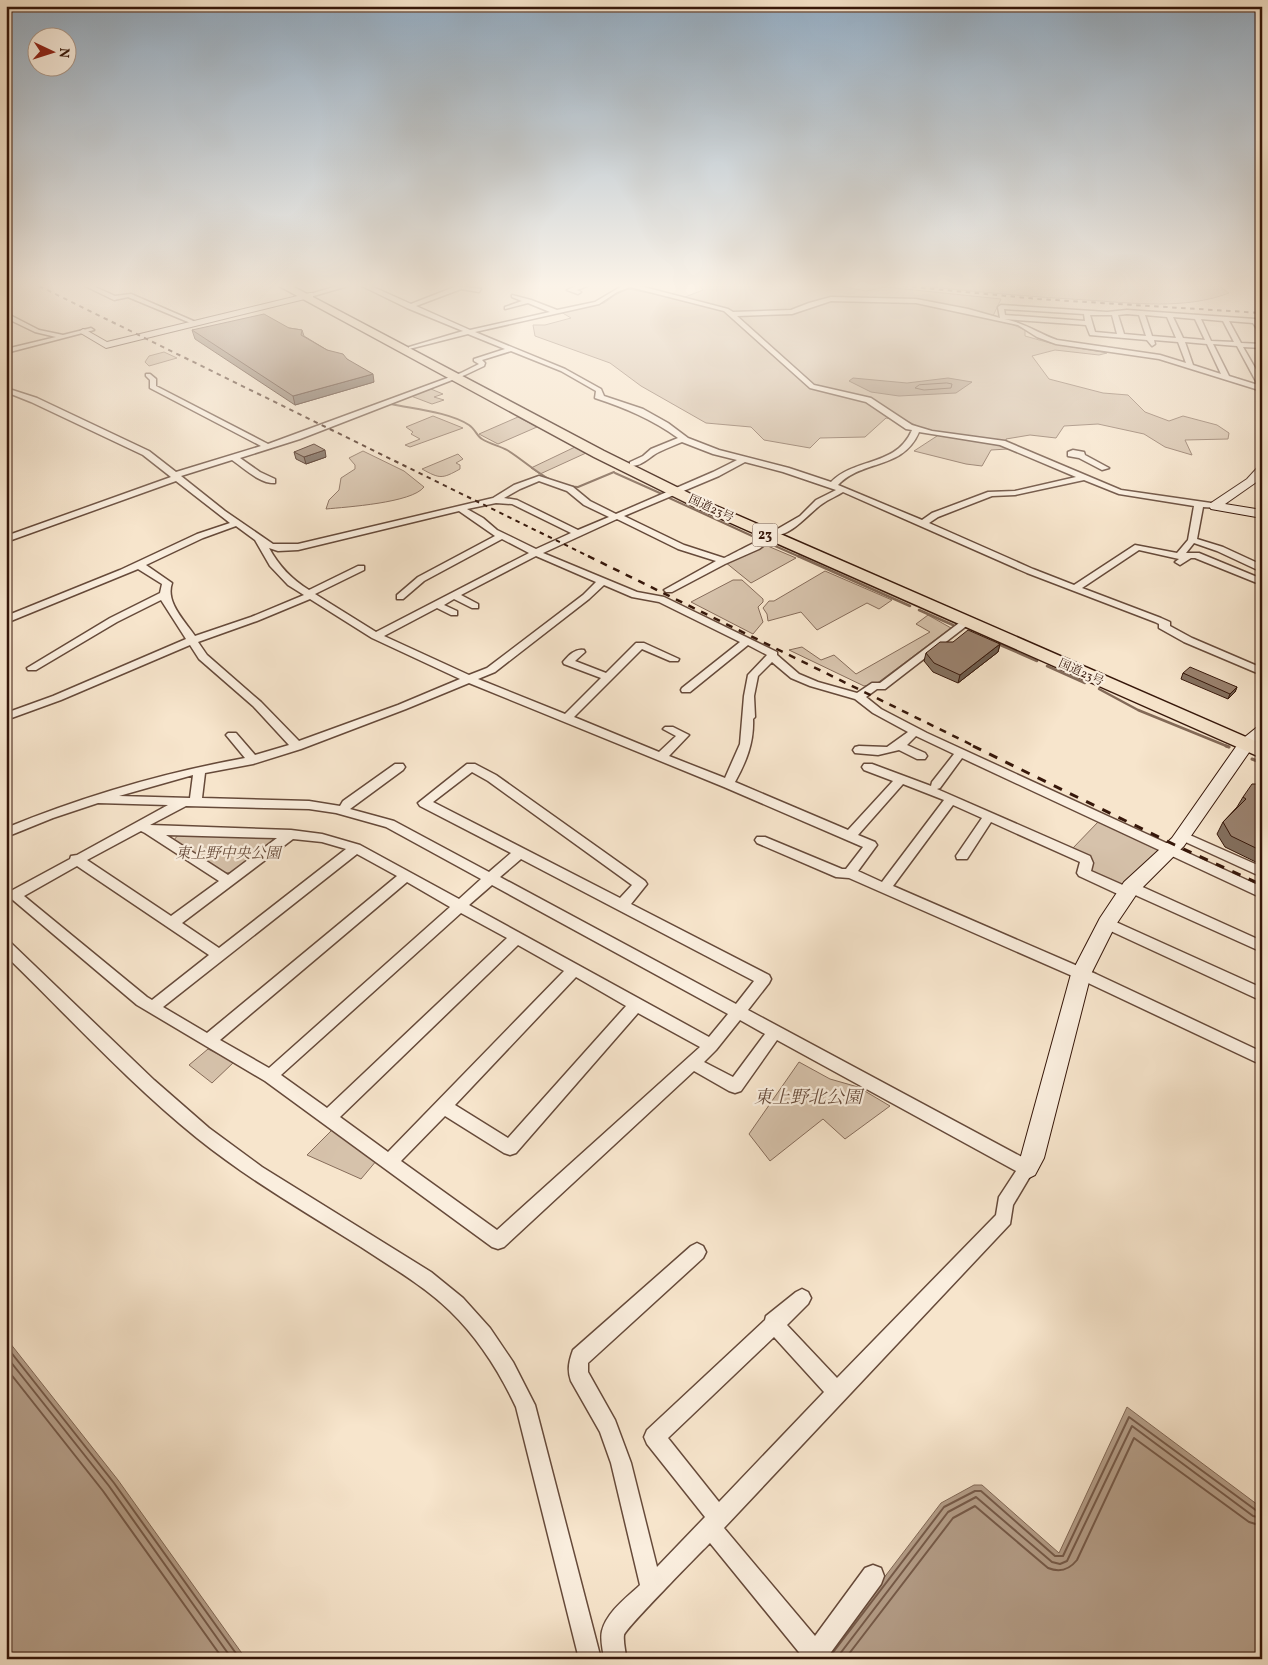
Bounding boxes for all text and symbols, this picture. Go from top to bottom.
north arrow [28,28,78,78]
text: N [54,47,73,59]
street label: 国道23号 [686,492,736,526]
road number: 23 [752,524,778,546]
street label: 国道23号 [1056,656,1106,690]
park label: 東上野中央公園 [175,844,283,865]
park label: 東上野北公園 [754,1086,865,1111]

